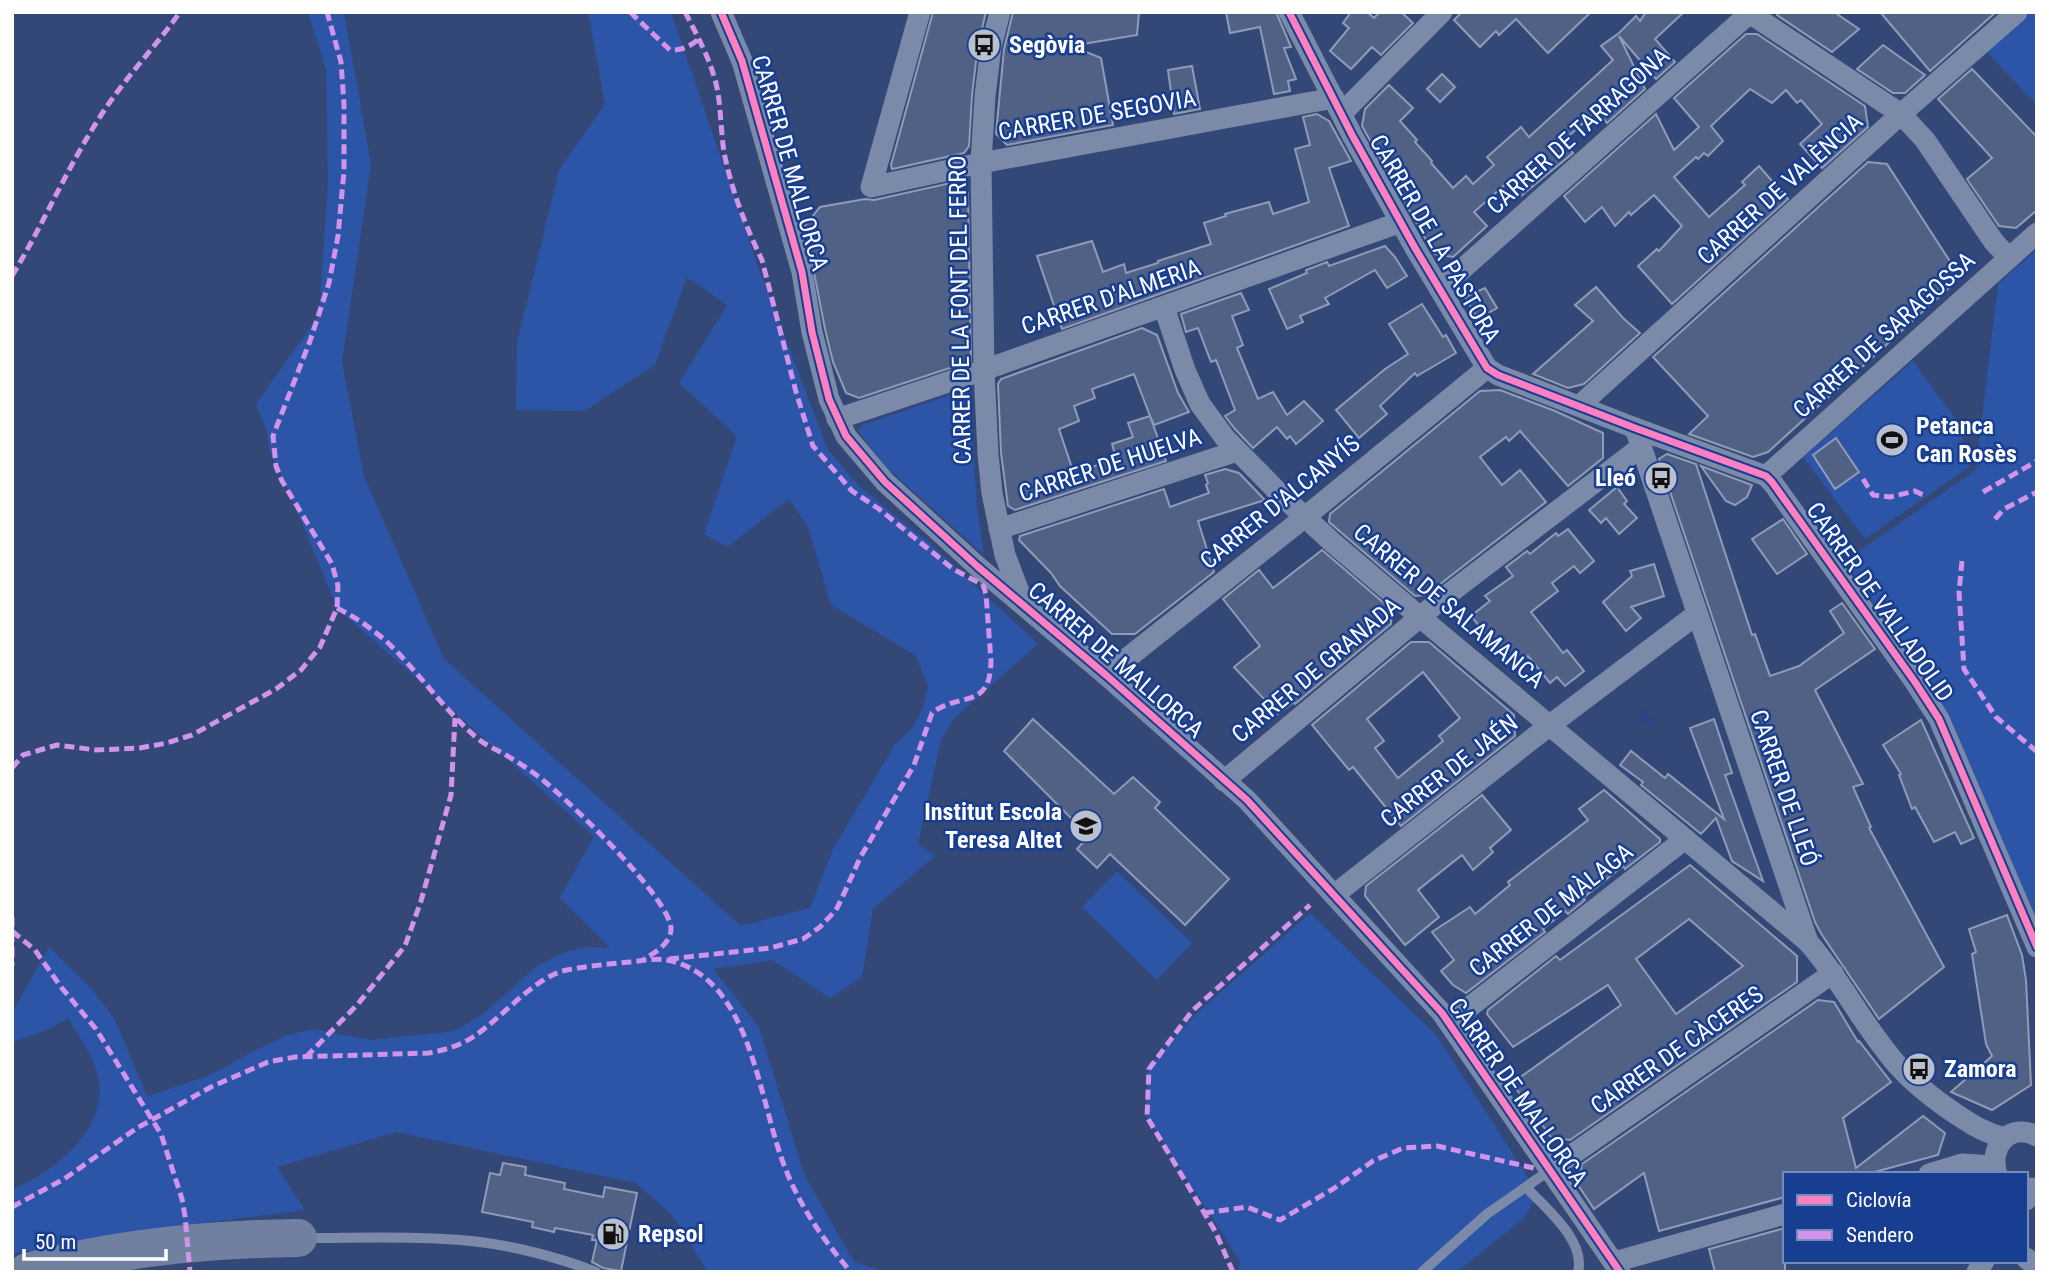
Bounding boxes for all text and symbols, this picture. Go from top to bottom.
bus stop icon: Segòvia [965,26,1003,64]
place label: Segòvia [1009,31,1085,59]
street label: CARRER DE TARRAGONA [1481,42,1675,220]
street label: CARRER DE MALLORCA [746,52,834,274]
street label: CARRER DE SEGOVIA [996,84,1198,146]
street label: CARRER DE VALÈNCIA [1692,107,1868,271]
street label: CARRER DE LA PASTORA [1364,130,1506,348]
street label: CARRER DE LA FONT DEL FERRO [943,155,977,465]
street label: CARRER DE SARAGOSSA [1788,246,1981,424]
street label: CARRER D'ALMERIA [1018,253,1204,341]
place label: Petanca Can Rosès [1916,412,2017,468]
sports icon: Petanca Can Rosès [1873,421,1911,459]
street label: CARRER DE HUELVA [1015,422,1205,508]
street label: CARRER D'ALCANYÍS [1195,429,1365,575]
bus stop icon: Lleó [1642,459,1680,497]
place label: Lleó [1595,464,1636,492]
street label: CARRER DE VALLADOLID [1801,497,1959,707]
street label: CARRER DE SALAMANCA [1348,518,1550,694]
street label: CARRER DE MALLORCA [1023,576,1209,744]
street label: CARRER DE GRANADA [1226,591,1406,749]
street label: CARRER DE LLEÓ [1744,706,1824,870]
street label: CARRER DE JAÉN [1375,709,1523,833]
place label: Institut Escola Teresa Altet [924,798,1062,854]
school or university icon: Institut Escola Teresa Altet [1067,807,1105,845]
street label: CARRER DE MÀLAGA [1464,837,1638,983]
street label: CARRER DE CÀCERES [1585,980,1769,1120]
street label: CARRER DE MALLORCA [1443,993,1594,1192]
bus stop icon: Zamora [1900,1050,1938,1088]
place label: Zamora [1944,1055,2017,1083]
legend [1783,1172,2028,1263]
text: Ciclovía [1846,1188,1912,1212]
fuel station icon: Repsol [594,1215,632,1253]
scale bar [24,1218,166,1262]
place label: Repsol [638,1220,704,1248]
text: Sendero [1846,1223,1914,1247]
text: 50 m [35,1230,76,1254]

